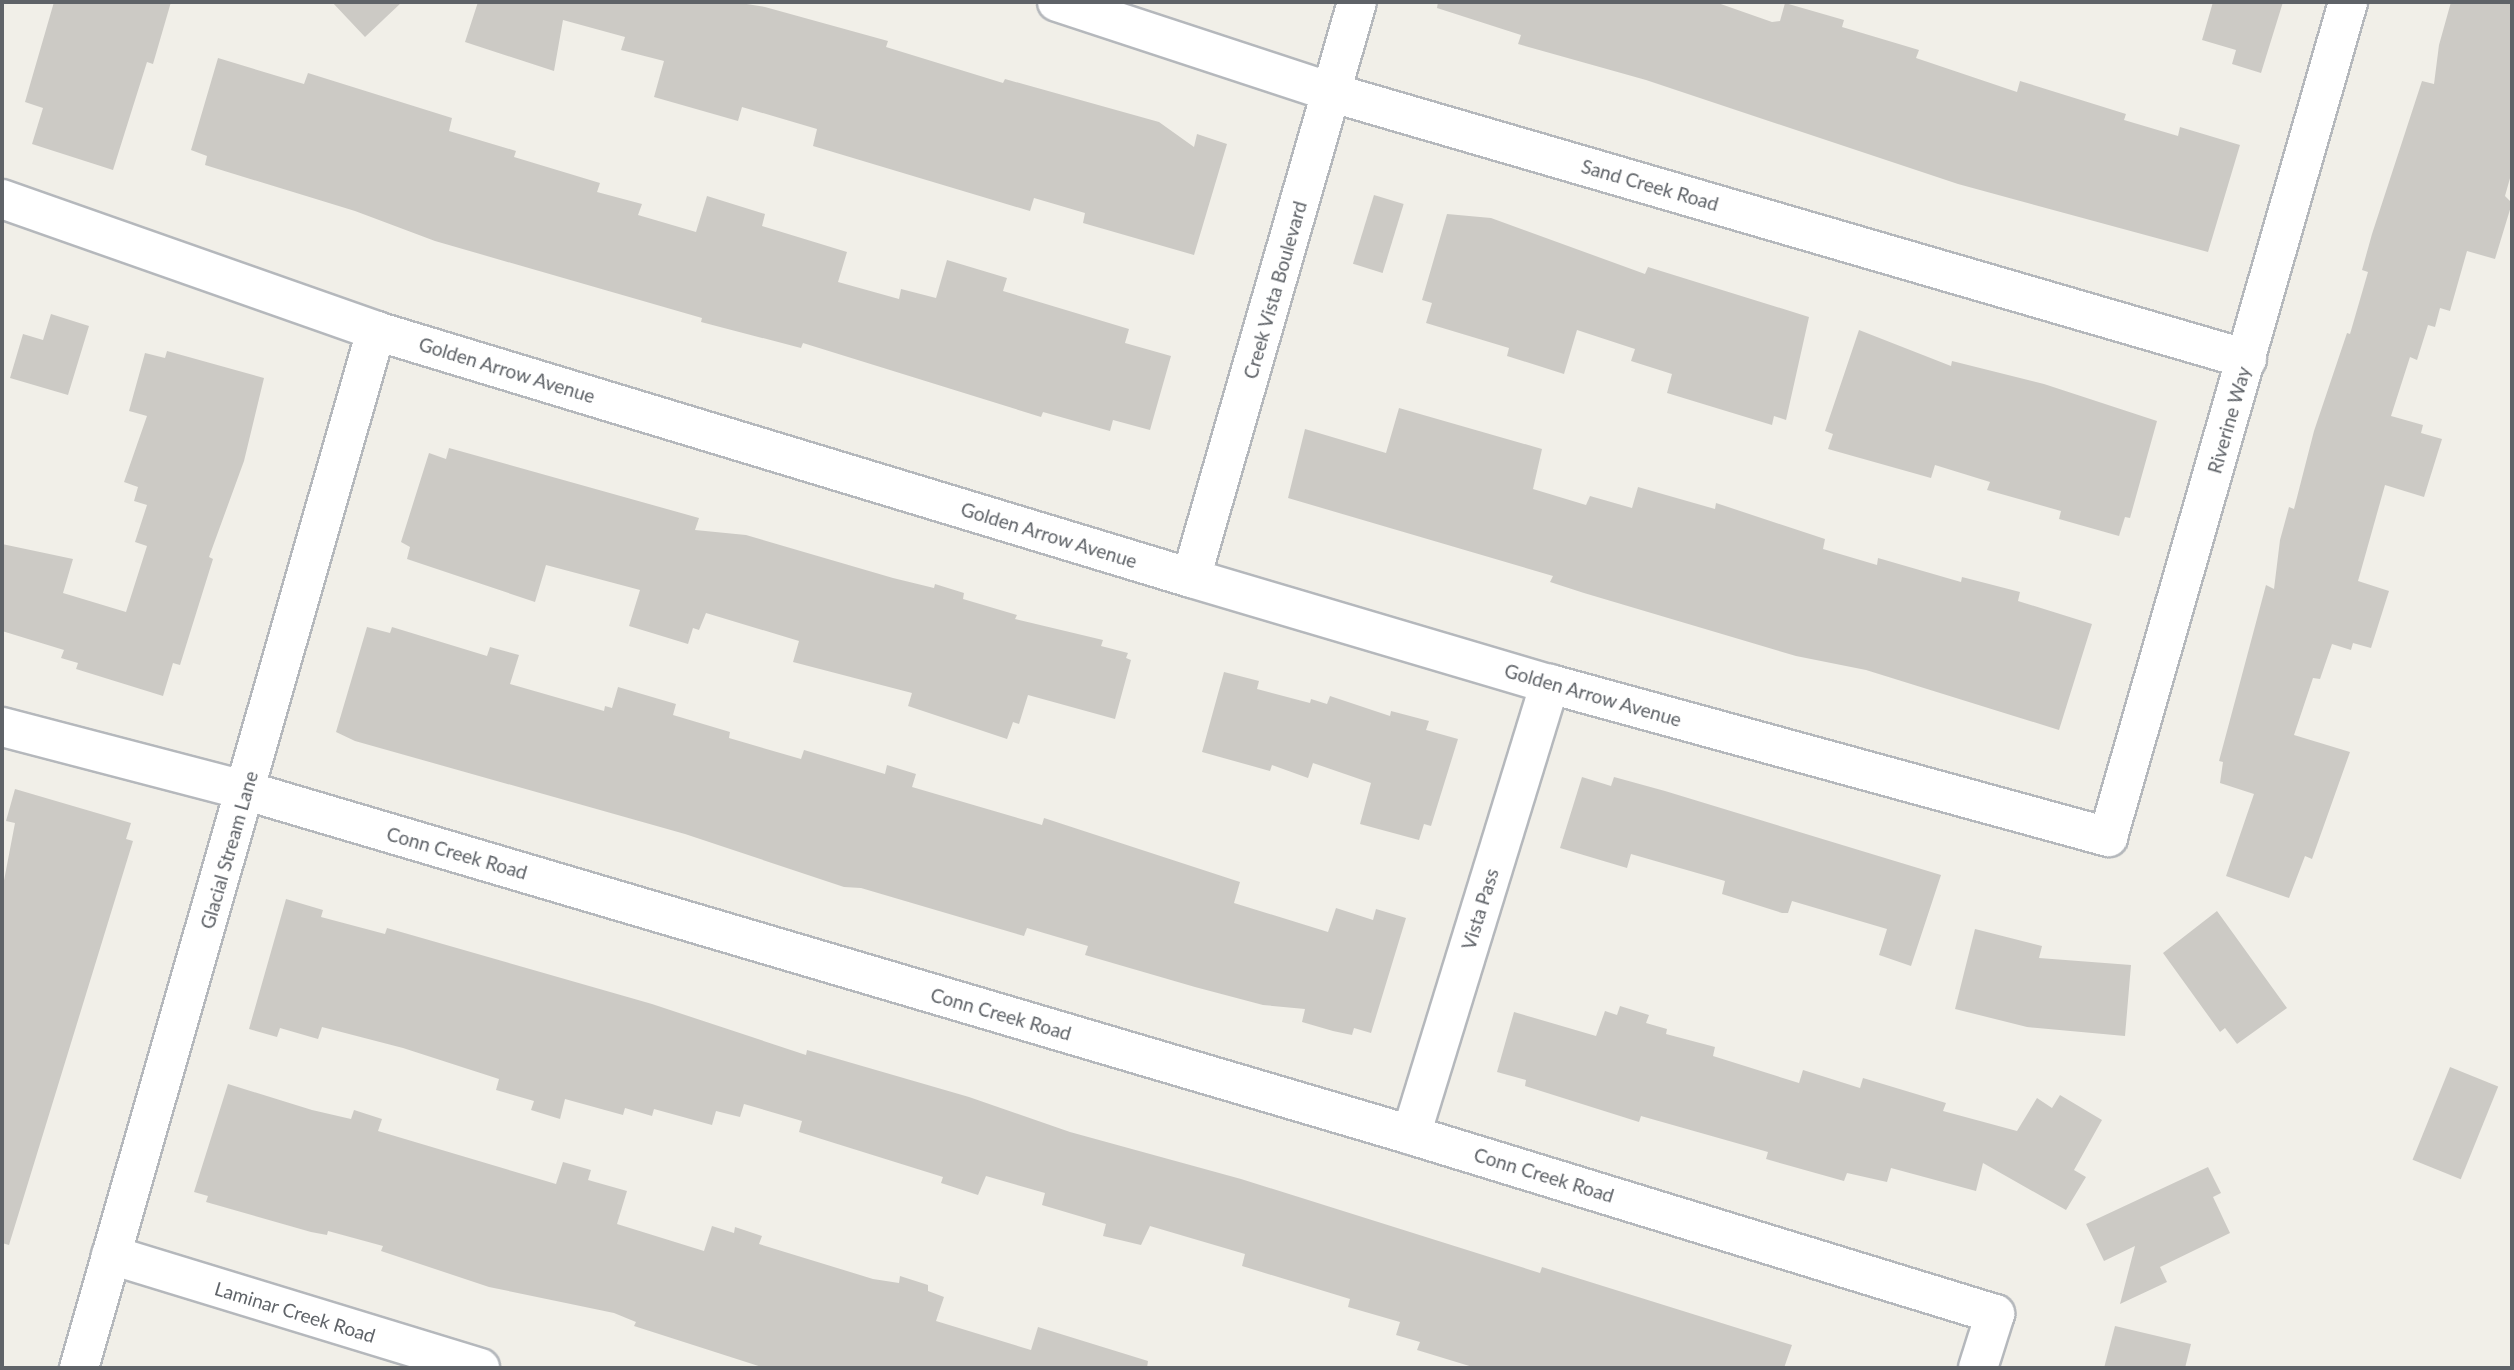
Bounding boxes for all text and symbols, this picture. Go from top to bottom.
street label: Sand Creek Road [1579,155,1721,215]
street label: Creek Vista Boulevard [1239,198,1311,382]
street label: Golden Arrow Avenue [415,332,599,408]
street label: Riverine Way [2203,364,2255,476]
street label: Golden Arrow Avenue [957,497,1141,573]
street label: Golden Arrow Avenue [1501,659,1685,731]
street label: Glacial Stream Lane [196,768,262,932]
street label: Conn Creek Road [384,822,530,884]
street label: Vista Pass [1457,866,1503,952]
street label: Conn Creek Road [928,983,1074,1045]
street label: Conn Creek Road [1471,1143,1617,1207]
street label: Laminar Creek Road [212,1277,378,1347]

